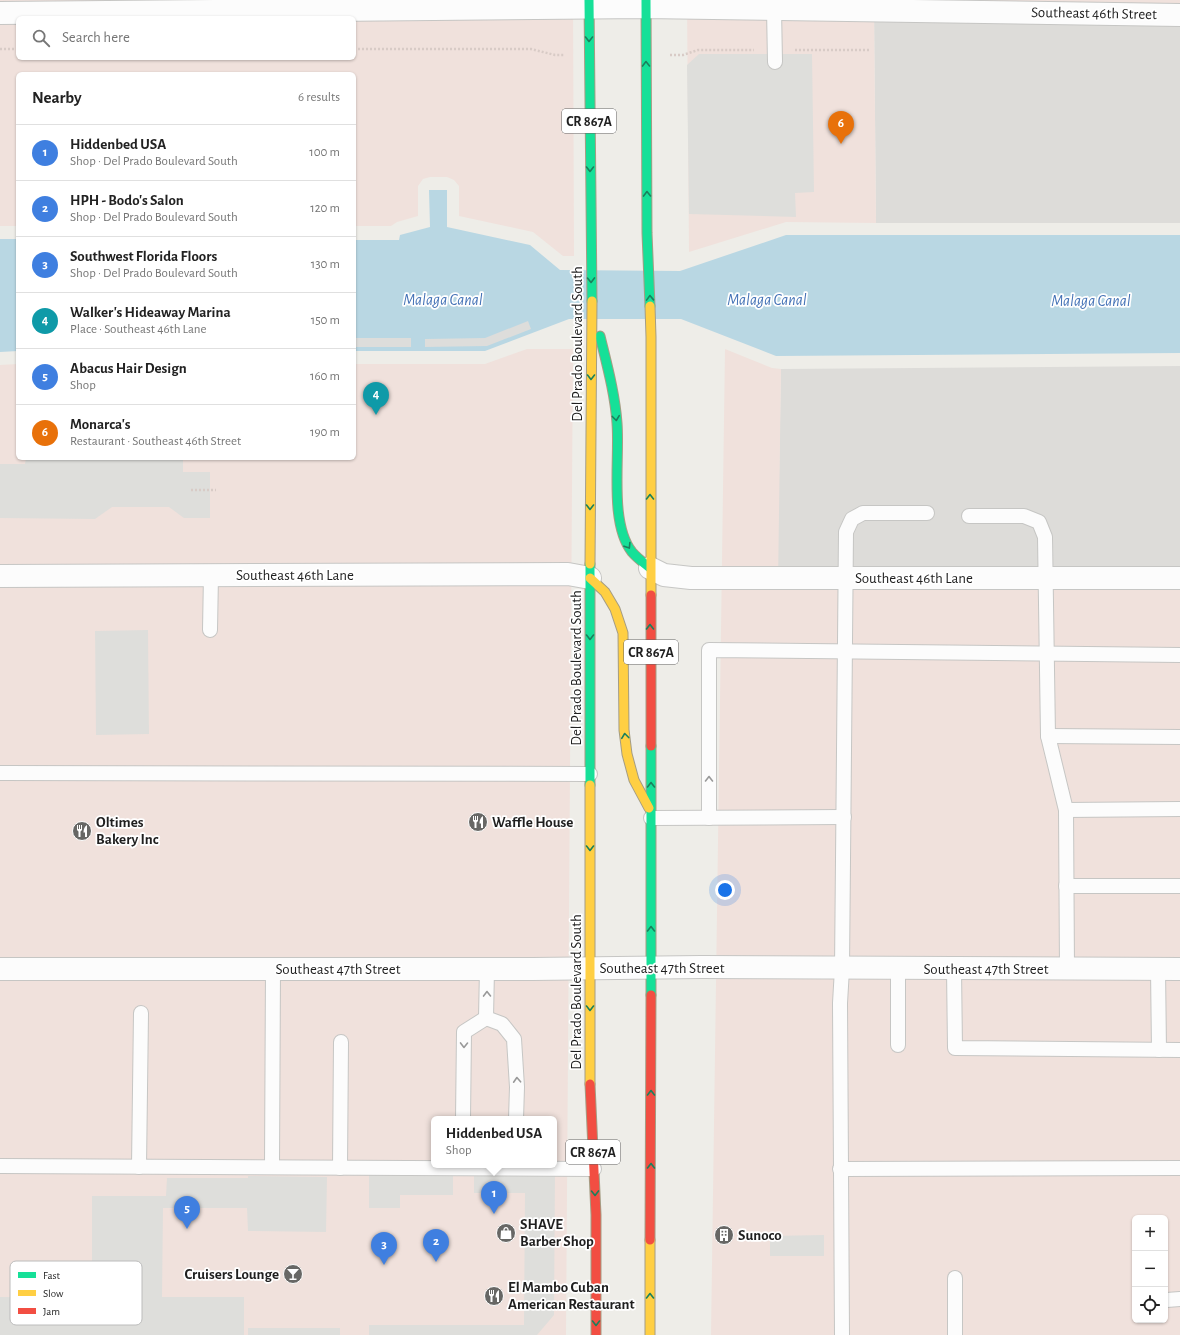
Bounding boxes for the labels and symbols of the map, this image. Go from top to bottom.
street label: Southeast 46th Street [1031,5,1157,22]
one-way arrow [585,36,593,42]
one-way arrow [641,61,650,67]
road number: CR 867A [562,109,616,133]
pin: 6 [828,111,854,144]
one-way arrow [585,166,594,172]
one-way arrow [643,191,651,197]
street label: Del Prado Boulevard South [570,266,585,422]
one-way arrow [586,277,595,283]
water label: Malaga Canal [403,292,483,308]
water label: Malaga Canal [727,292,807,308]
water label: Malaga Canal [1051,293,1131,309]
one-way arrow [645,295,654,301]
one-way arrow [587,374,595,380]
pin: 4 [363,382,389,415]
one-way arrow [612,415,621,421]
one-way arrow [646,494,655,500]
one-way arrow [586,504,595,510]
one-way arrow [624,542,631,549]
street label: Southeast 46th Lane [236,568,354,583]
street label: Southeast 46th Lane [855,571,973,586]
street label: Del Prado Boulevard South [569,590,584,746]
one-way arrow [646,624,654,630]
one-way arrow [586,634,594,640]
road number: CR 867A [624,640,678,664]
one-way arrow [621,733,630,739]
one-way arrow [705,776,713,782]
one-way arrow [647,782,655,788]
restaurant icon: Waffle House [467,811,489,833]
place label: Oltimes Bakery Inc [96,815,159,847]
place label: Waffle House [492,815,573,830]
restaurant icon: Oltimes Bakery Inc [71,820,93,842]
one-way arrow [586,845,594,851]
your location [715,880,735,900]
street label: Del Prado Boulevard South [569,914,584,1070]
one-way arrow [647,926,655,932]
street label: Southeast 47th Street [600,961,725,976]
street label: Southeast 47th Street [276,962,401,977]
street label: Southeast 47th Street [924,962,1049,977]
one-way arrow [483,991,491,997]
one-way arrow [586,1005,594,1011]
one-way arrow [460,1042,468,1048]
one-way arrow [512,1077,521,1083]
one-way arrow [647,1090,655,1096]
road number: CR 867A [566,1140,620,1164]
one-way arrow [646,1163,655,1169]
pin: 1 [481,1181,507,1214]
one-way arrow [591,1190,599,1196]
pin: 5 [174,1196,200,1229]
place label: SHAVE Barber Shop [520,1217,594,1249]
shop icon: SHAVE Barber Shop [495,1222,517,1244]
building icon: Sunoco [713,1224,735,1246]
place label: Sunoco [738,1228,782,1243]
pin: 2 [423,1229,449,1262]
pin: 3 [371,1232,397,1265]
legend [10,1261,142,1325]
bar icon: Cruisers Lounge [282,1263,304,1285]
place label: Cruisers Lounge [184,1267,279,1282]
text: Fast [43,1270,61,1281]
place label: El Mambo Cuban American Restaurant [508,1280,635,1312]
restaurant icon: El Mambo Cuban American Restaurant [483,1285,505,1307]
text: Slow [43,1288,64,1299]
one-way arrow [646,1293,654,1299]
text: Jam [43,1306,60,1317]
one-way arrow [592,1320,600,1326]

